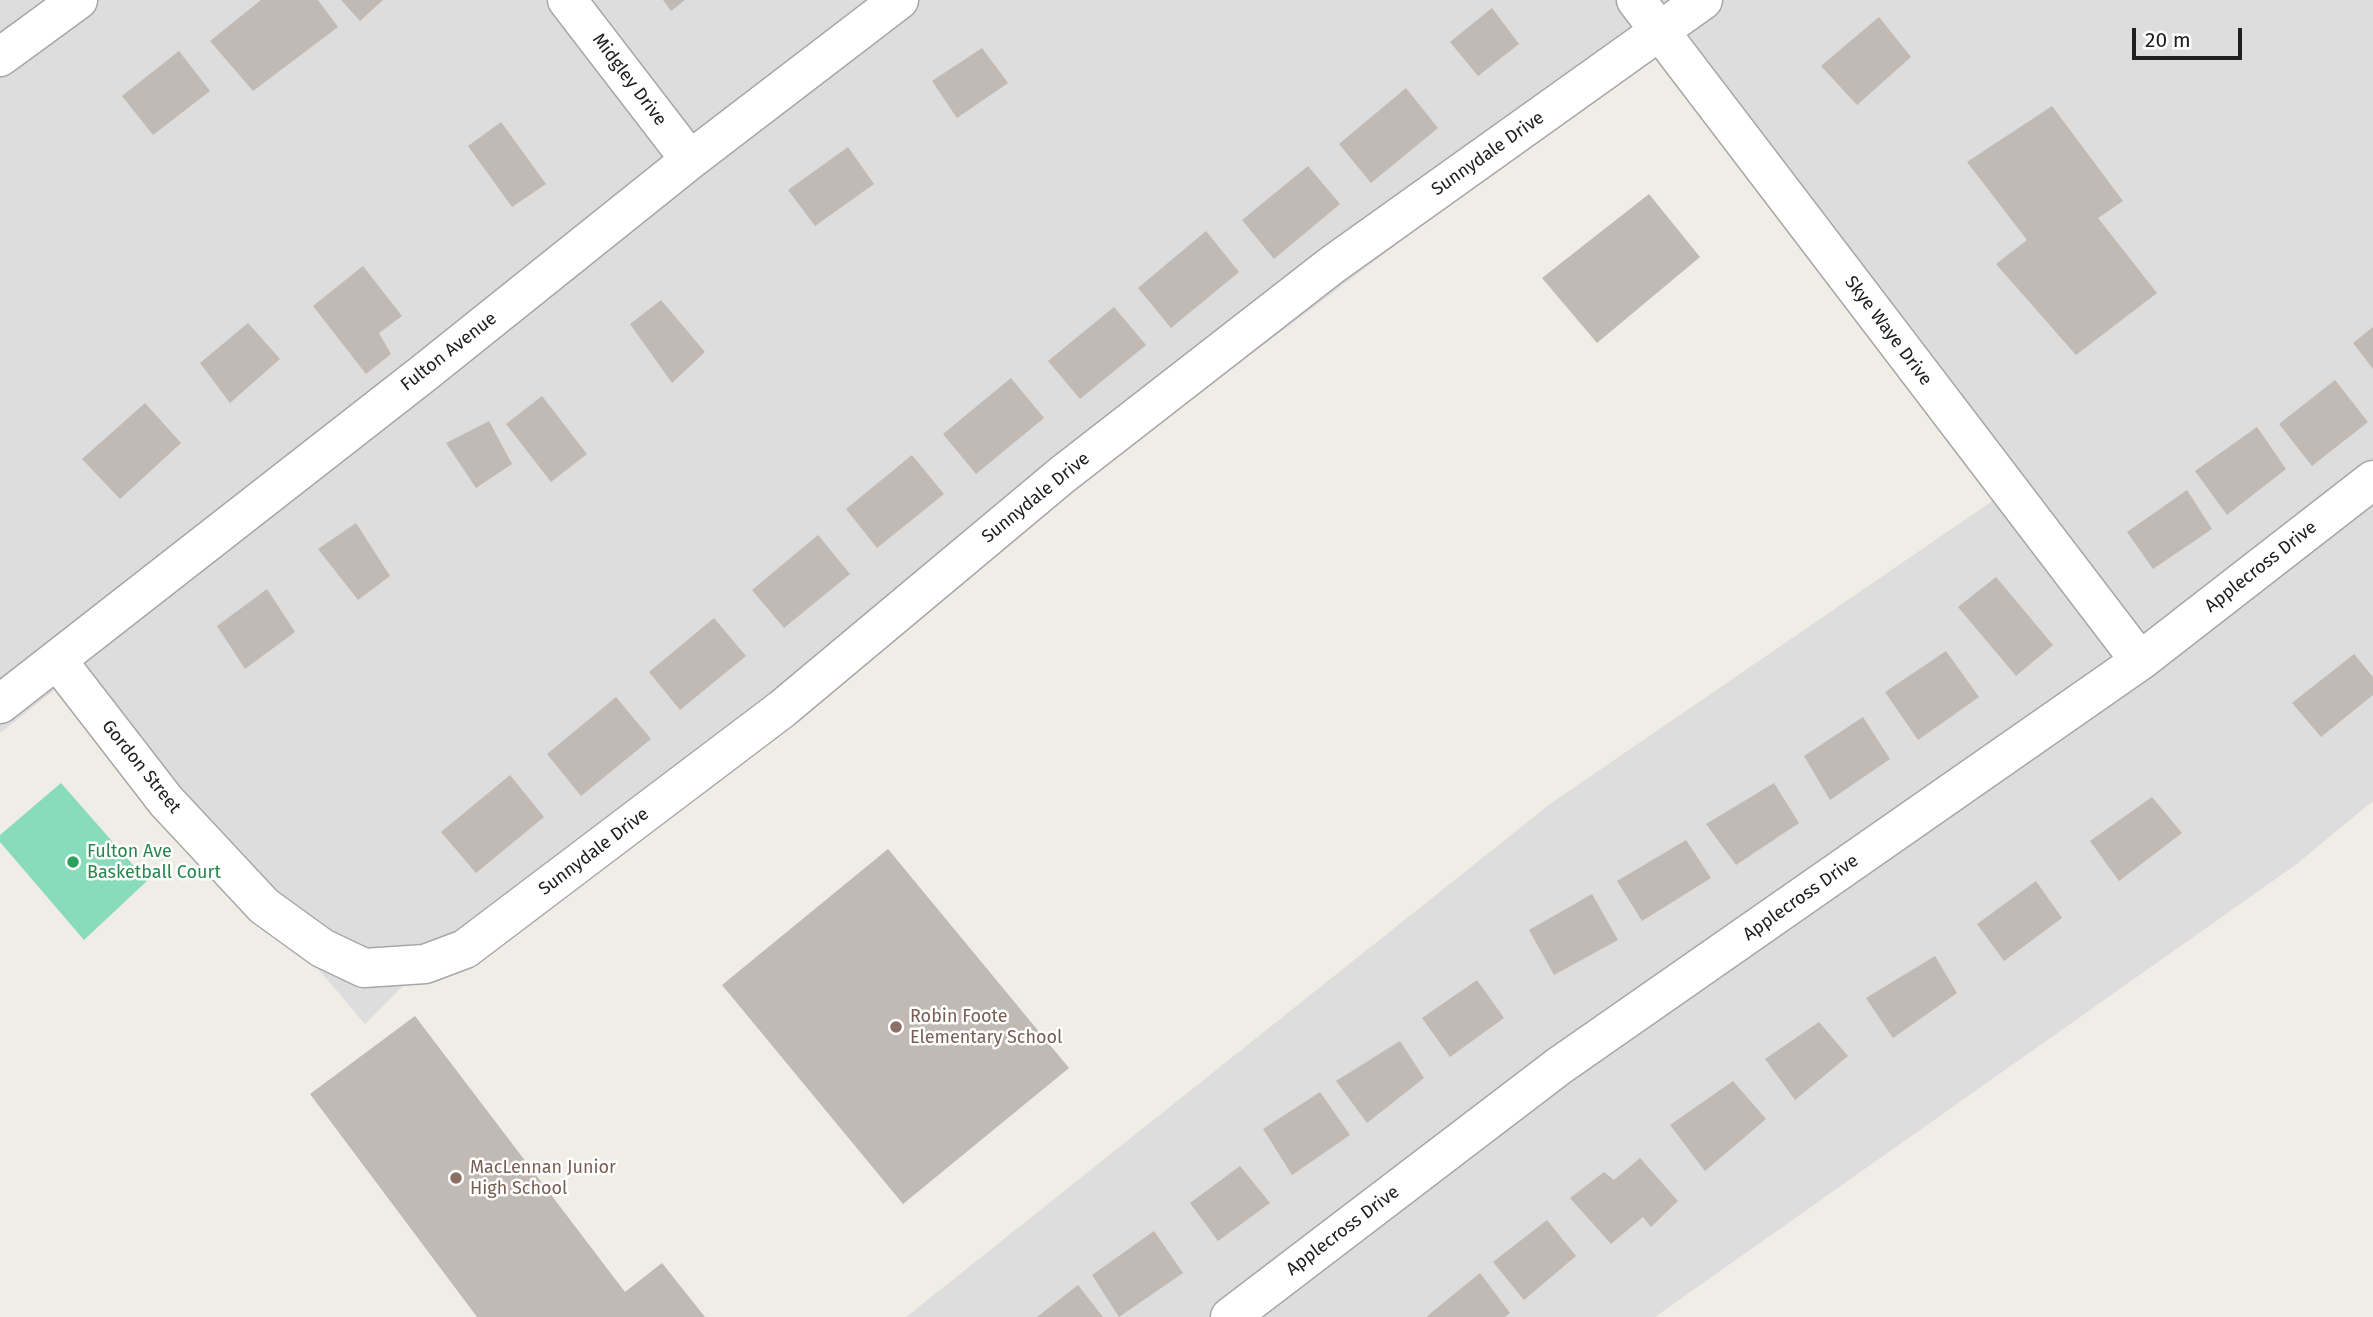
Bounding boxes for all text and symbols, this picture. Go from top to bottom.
scale bar [2135,14,2245,58]
text: 20 m [2145,27,2191,53]
street label: Midgley Drive [587,30,671,130]
street label: Sunnydale Drive [1428,107,1548,201]
street label: Skye Waye Drive [1840,272,1936,390]
street label: Fulton Avenue [397,308,501,396]
street label: Sunnydale Drive [978,448,1094,548]
street label: Applecross Drive [2201,517,2321,617]
street label: Gordon Street [97,716,185,818]
street label: Sunnydale Drive [535,804,653,900]
place label: Fulton Ave Basketball Court [87,841,221,884]
street label: Applecross Drive [1739,850,1863,946]
marker: Fulton Ave Basketball Court [65,854,81,870]
place label: Robin Foote Elementary School [910,1006,1062,1048]
marker: Robin Foote Elementary School [888,1019,904,1035]
place label: MacLennan Junior High School [470,1157,616,1200]
marker: MacLennan Junior High School [448,1170,464,1186]
street label: Applecross Drive [1282,1182,1404,1280]

